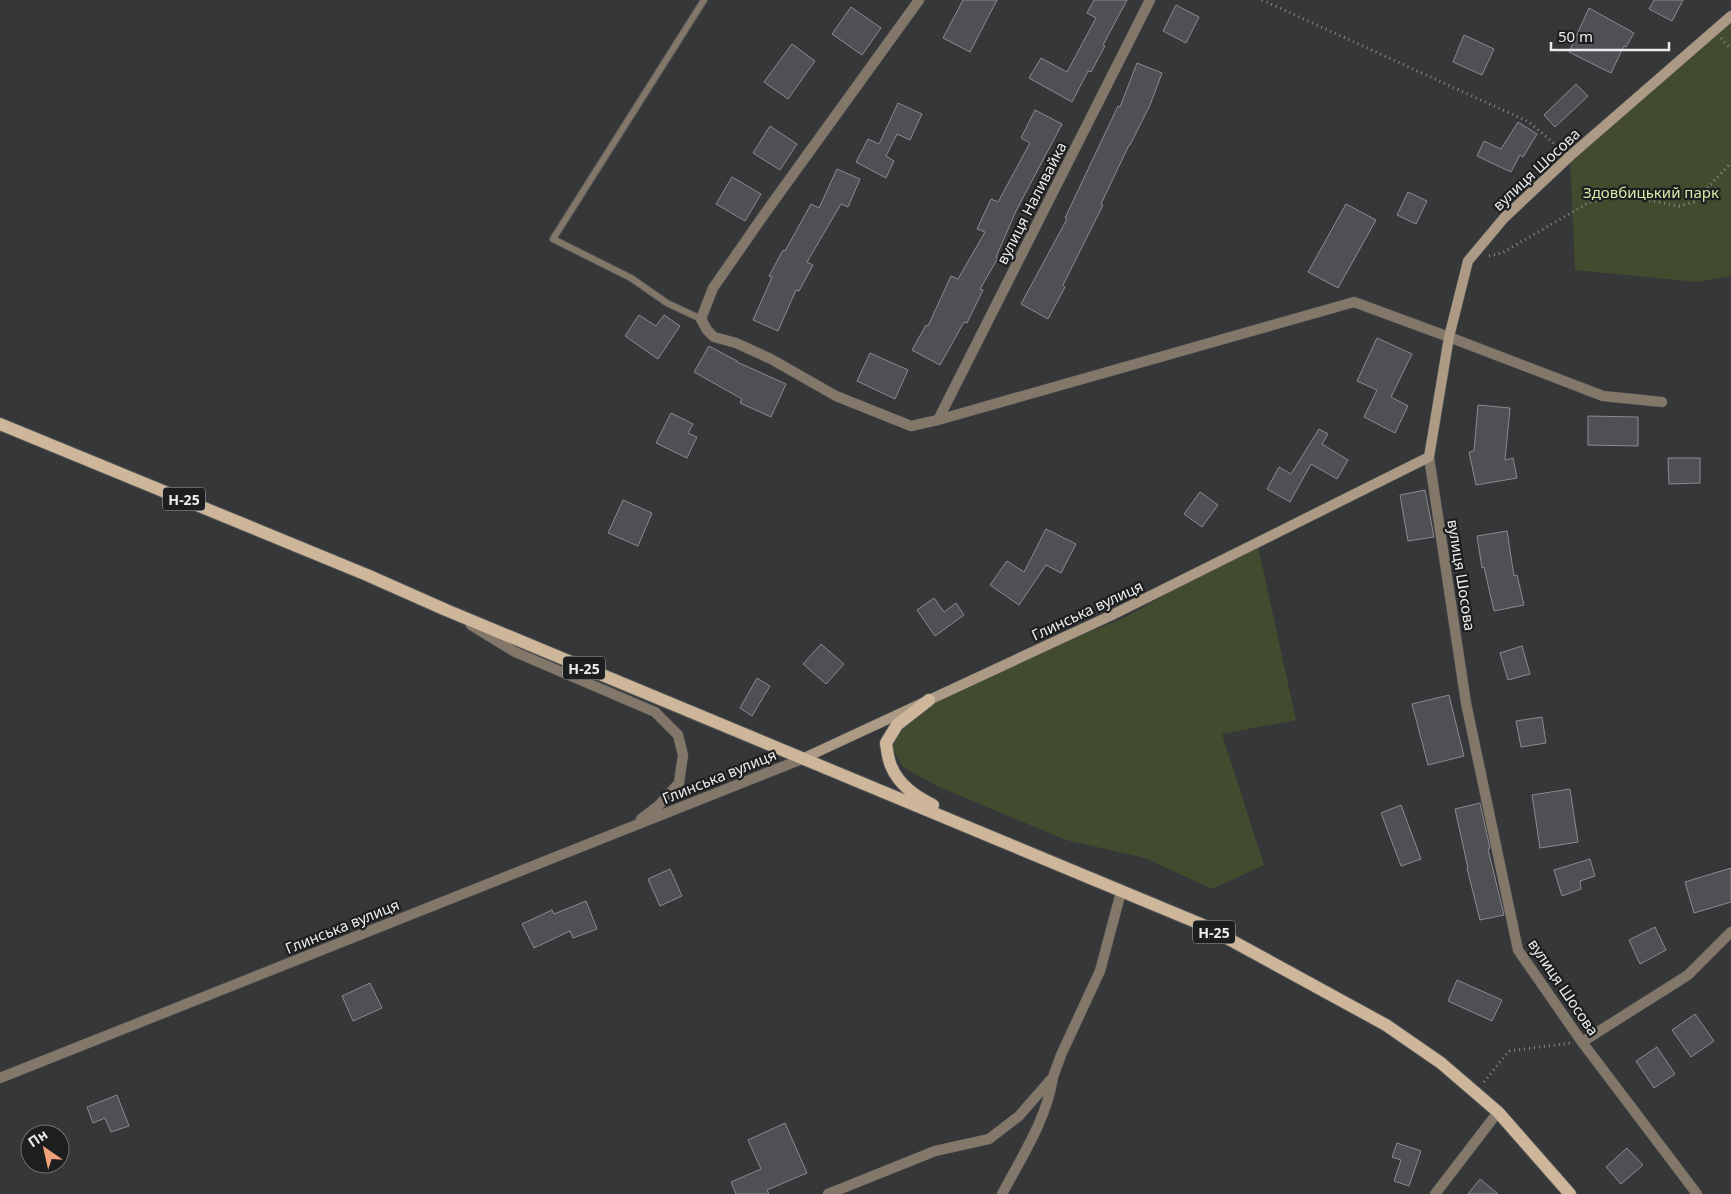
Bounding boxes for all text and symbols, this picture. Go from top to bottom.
scale bar [1551,20,1668,52]
text: 50 m [1558,26,1593,46]
street label: вулиця Шосова [1488,123,1584,215]
street label: вулиця Наливайка [991,138,1071,268]
park label: Здовбицький парк [1583,182,1719,202]
road number: Н-25 [163,488,205,510]
street label: вулиця Шосова [1443,518,1481,632]
street label: Глинська вулиця [1028,575,1146,645]
road number: Н-25 [563,656,605,680]
street label: Глинська вулиця [659,744,779,808]
street label: Глинська вулиця [282,894,402,958]
road number: Н-25 [1193,920,1235,944]
street label: вулиця Шосова [1524,935,1604,1039]
north arrow [20,1124,70,1174]
text: Пн [24,1124,51,1151]

